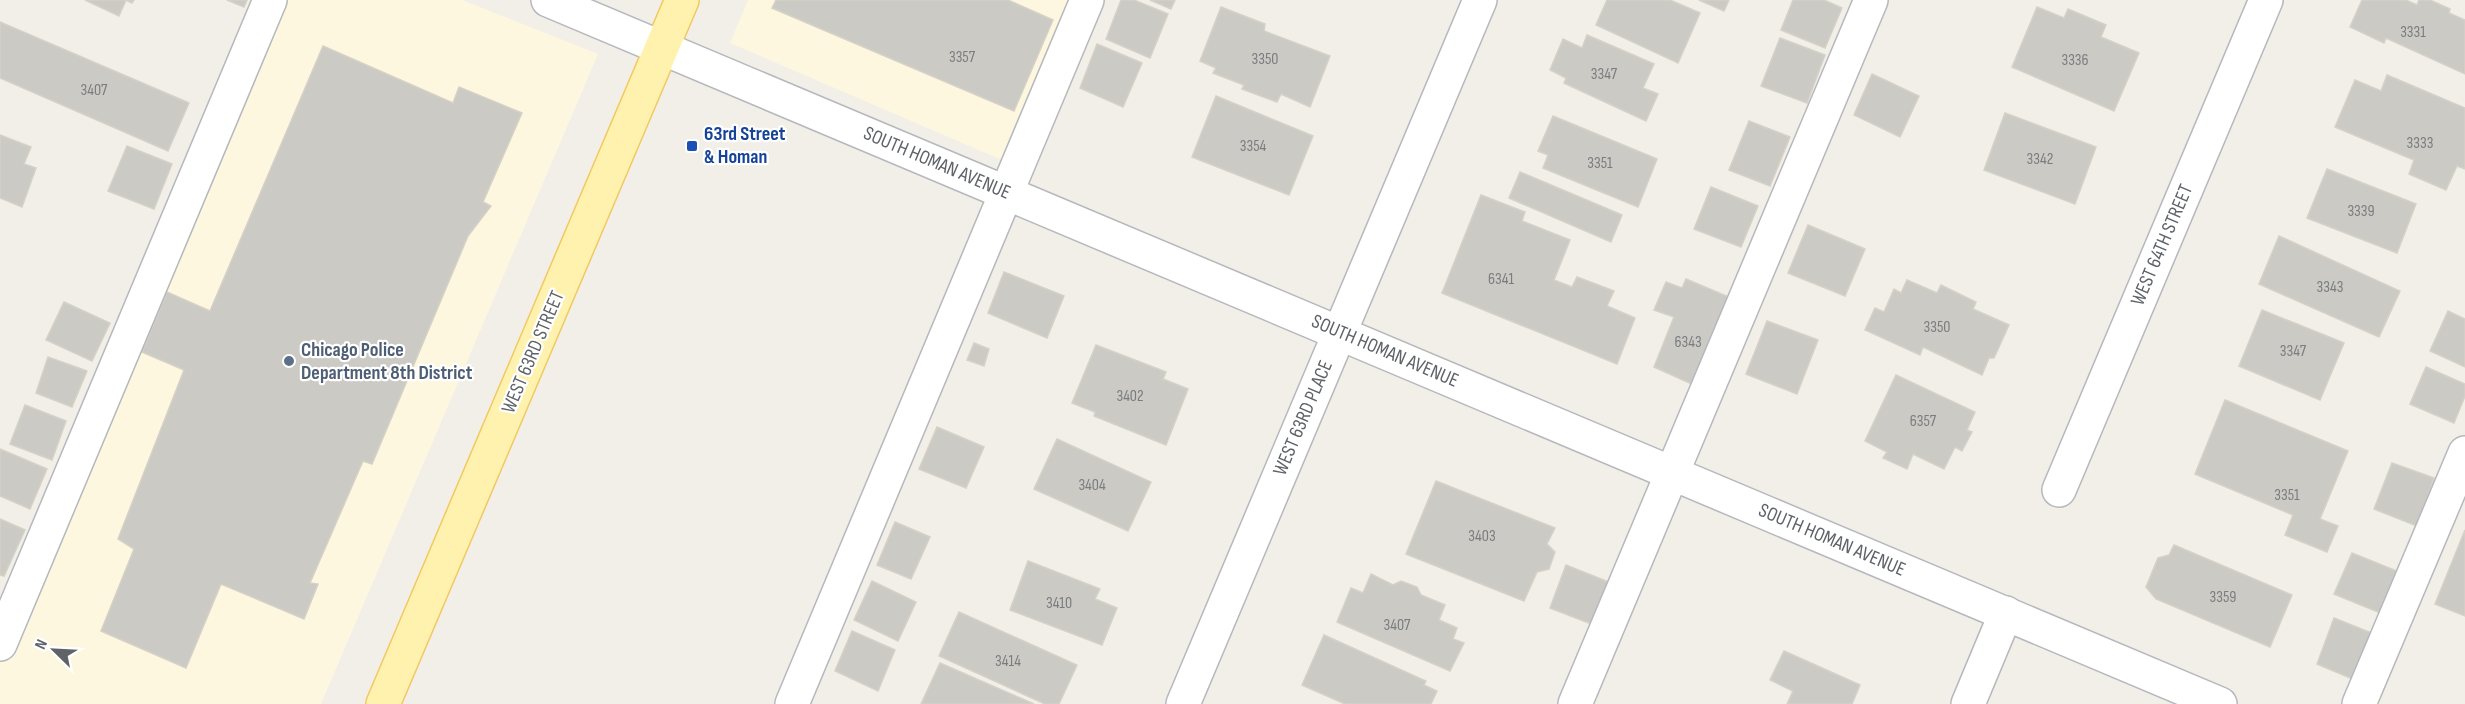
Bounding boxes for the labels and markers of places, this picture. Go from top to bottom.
place label: 63rd Street & Homan [704,122,786,169]
marker: 63rd Street & Homan [685,139,699,153]
place label: Chicago Police Department 8th District [301,338,473,385]
marker: Chicago Police Department 8th District [282,354,296,368]

